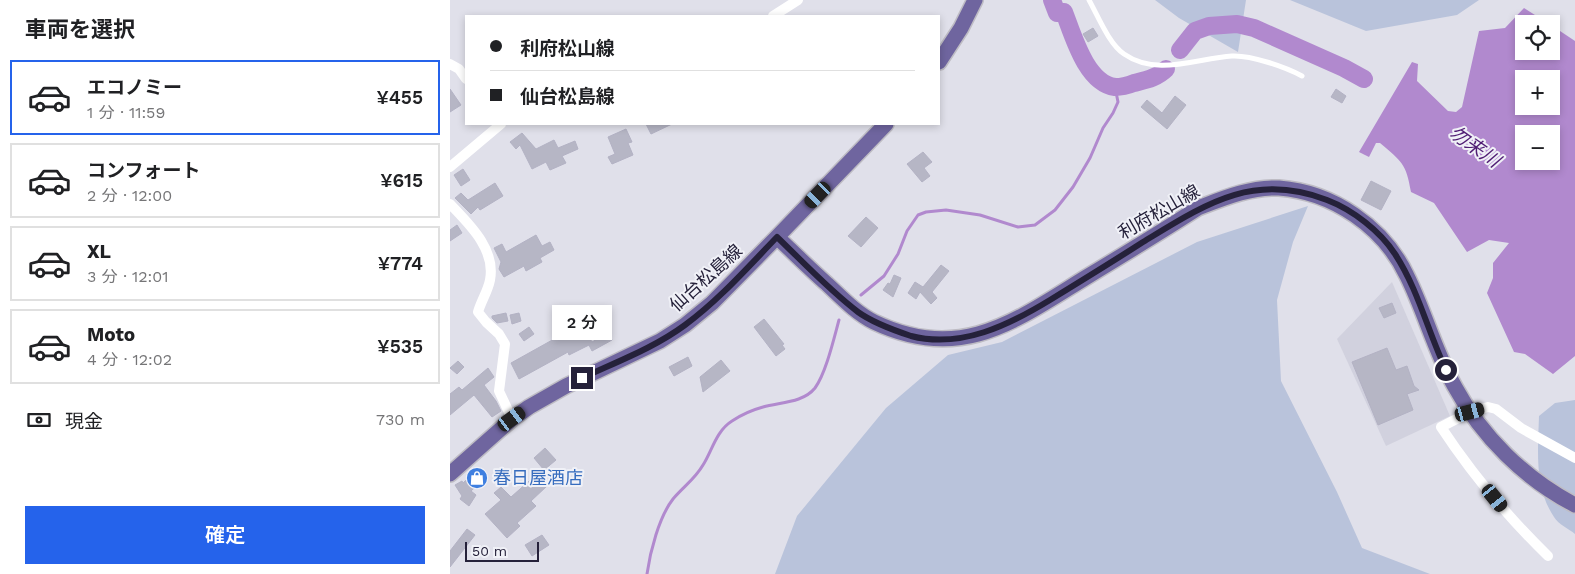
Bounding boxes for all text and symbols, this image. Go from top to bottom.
map controls [1515,15,1560,170]
button: locate [1515,15,1560,60]
text: 車両を選択 [25,17,135,42]
text: 利府松山線 [520,37,615,60]
button: + [1515,70,1560,115]
icon: car [27,75,72,120]
text: エコノミー [87,76,182,99]
text: 仙台松島線 [520,85,615,108]
text: ¥455 [377,86,423,109]
text: 1 分 · 11:59 [87,103,165,122]
water label: 勿来川 [1445,121,1506,173]
button: − [1515,125,1560,170]
icon: car [27,158,72,203]
text: コンフォート [87,159,200,182]
text: ¥615 [380,169,423,192]
car [802,179,833,211]
street label: 利府松山線 [1115,180,1203,243]
text: 2 分 · 12:00 [87,186,172,205]
text: XL [87,240,111,263]
street label: 仙台松島線 [665,240,746,316]
icon: car [27,241,72,286]
text: ¥774 [378,252,423,275]
text: 3 分 · 12:01 [87,267,169,286]
callout: 2 分 [552,306,612,340]
text: 2 分 [567,313,597,332]
text: Moto [87,323,135,346]
icon: car [27,324,72,369]
text: ¥535 [377,335,423,358]
text: 4 分 · 12:02 [87,350,172,369]
route start [1435,359,1457,381]
route end [571,367,593,389]
car [1453,401,1486,423]
car [495,404,528,434]
icon: cash [25,406,53,434]
text: 現金 [65,410,103,433]
text: 730 m [376,410,425,429]
shop icon: 春日屋酒店 [465,466,489,490]
place label: 春日屋酒店 [493,467,583,488]
car [1479,482,1510,514]
button: 確定 [25,506,425,564]
scale bar [465,539,539,562]
text: 50 m [472,543,507,559]

